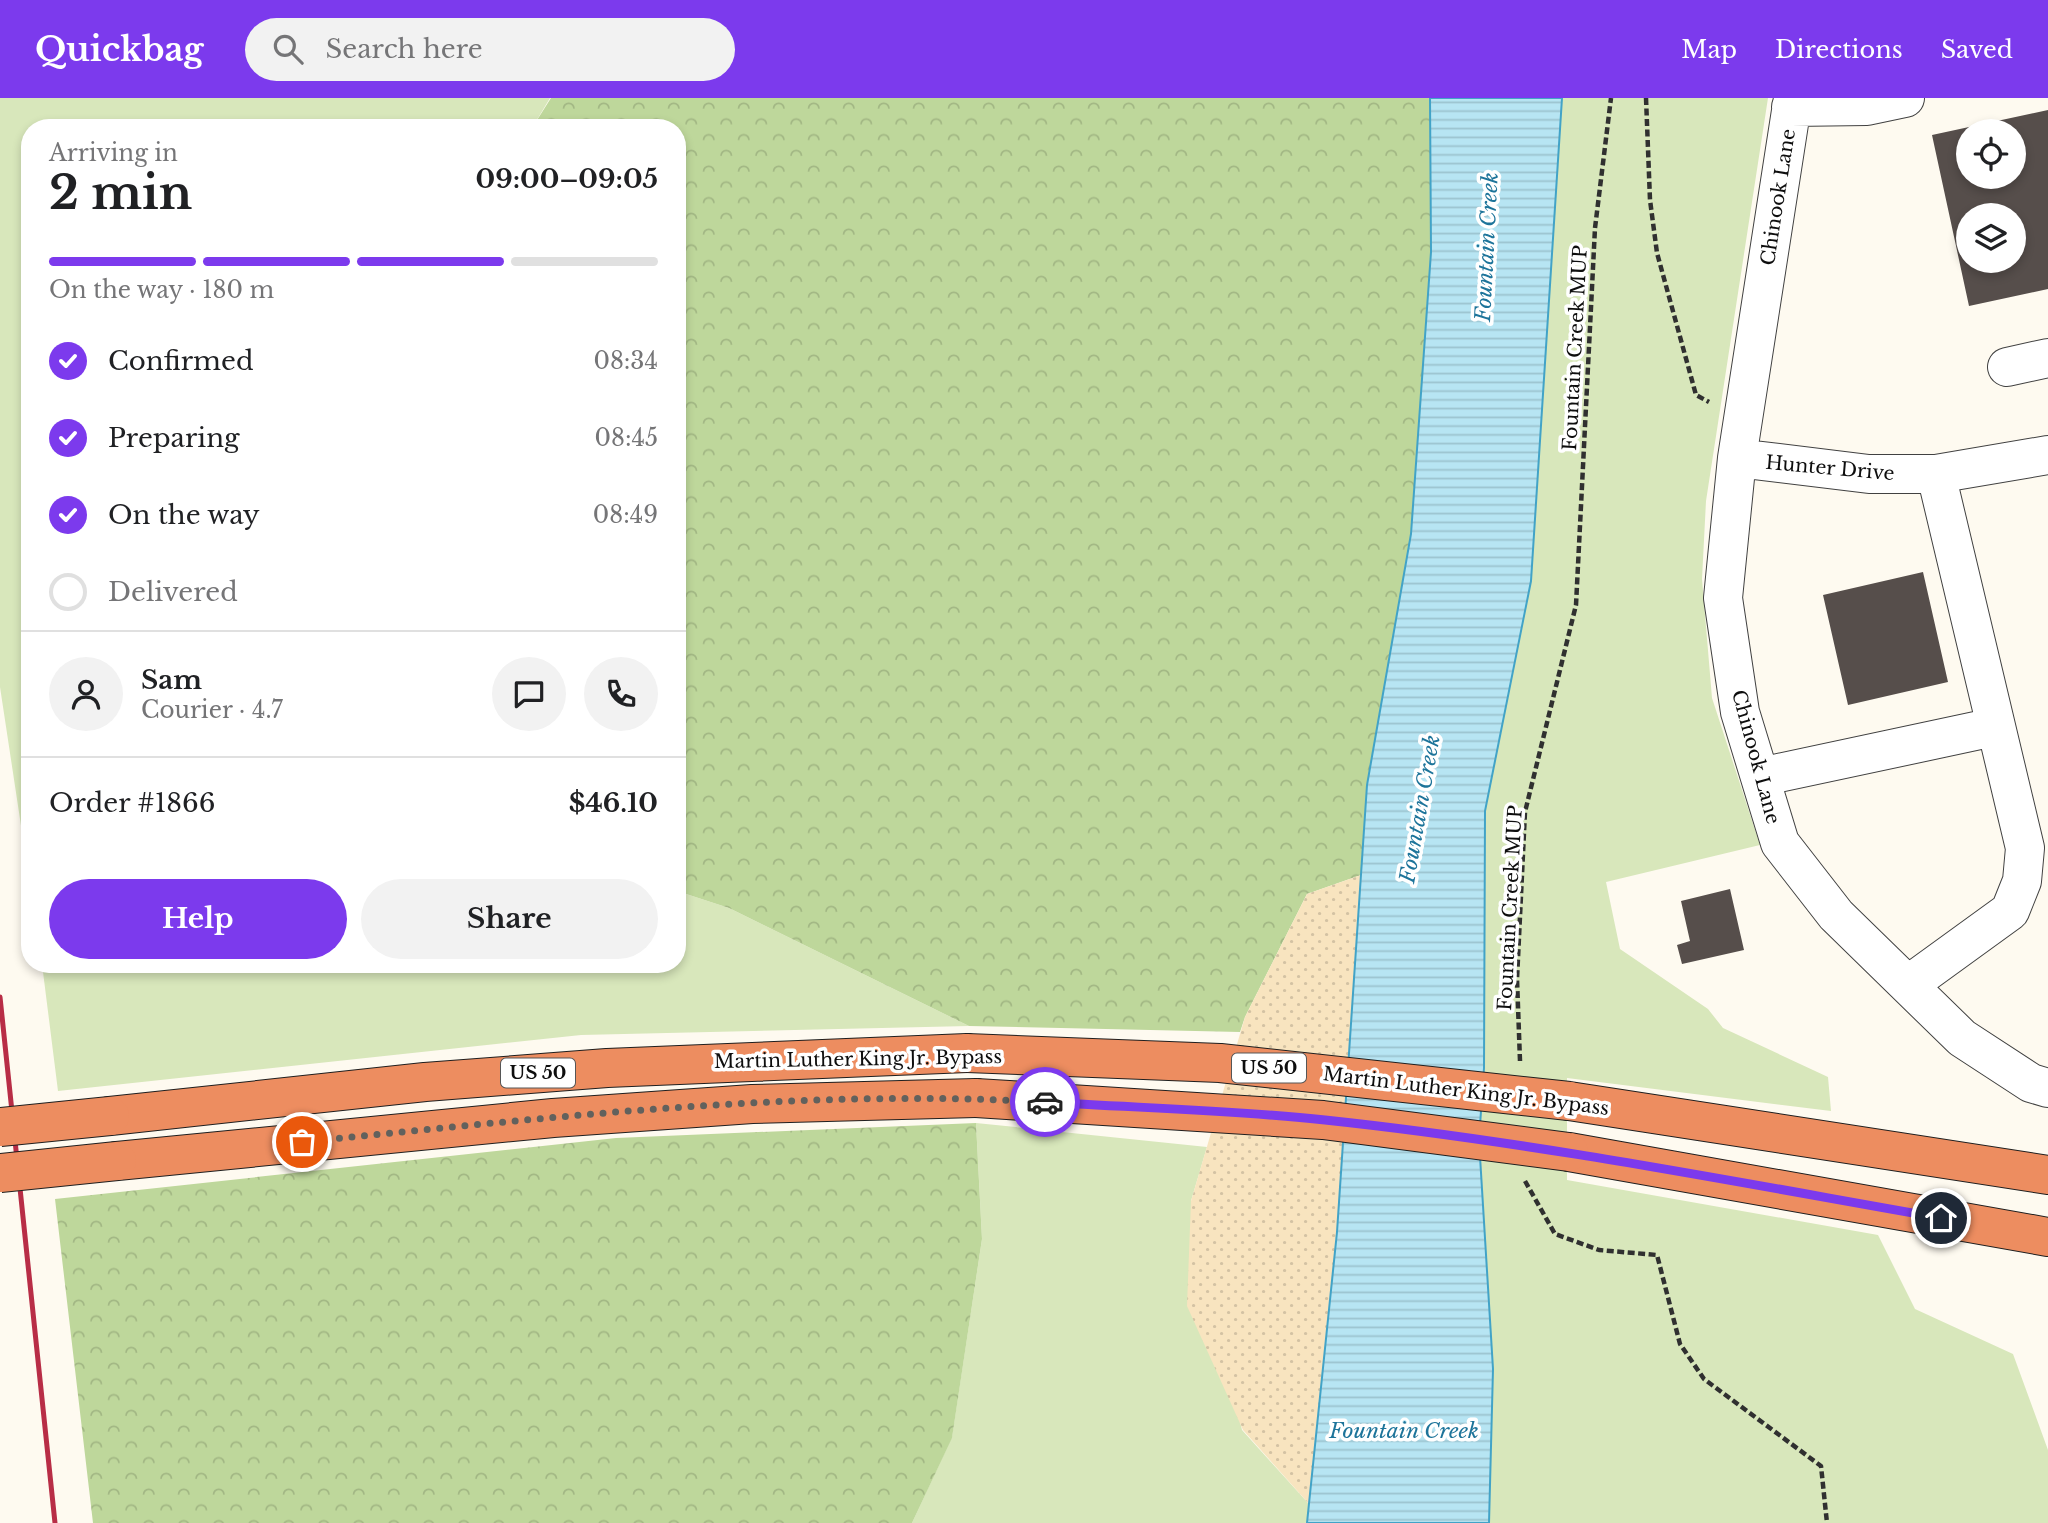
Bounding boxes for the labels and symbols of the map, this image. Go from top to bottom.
street label: Chinook Lane [1756,127,1800,267]
water label: Fountain Creek [1470,172,1504,323]
street label: Fountain Creek MUP [1558,245,1592,451]
street label: Hunter Drive [1765,451,1895,485]
street label: Chinook Lane [1727,687,1785,827]
water label: Fountain Creek [1394,733,1446,886]
street label: Fountain Creek MUP [1493,805,1527,1011]
street label: Martin Luther King Jr. Bypass [714,1045,1002,1073]
road number: US 50 [1232,1054,1306,1083]
road number: US 50 [501,1058,575,1088]
street label: Martin Luther King Jr. Bypass [1322,1062,1610,1120]
courier [1010,1067,1080,1137]
pin [272,1112,332,1172]
pin [1911,1188,1971,1248]
water label: Fountain Creek [1328,1418,1479,1444]

